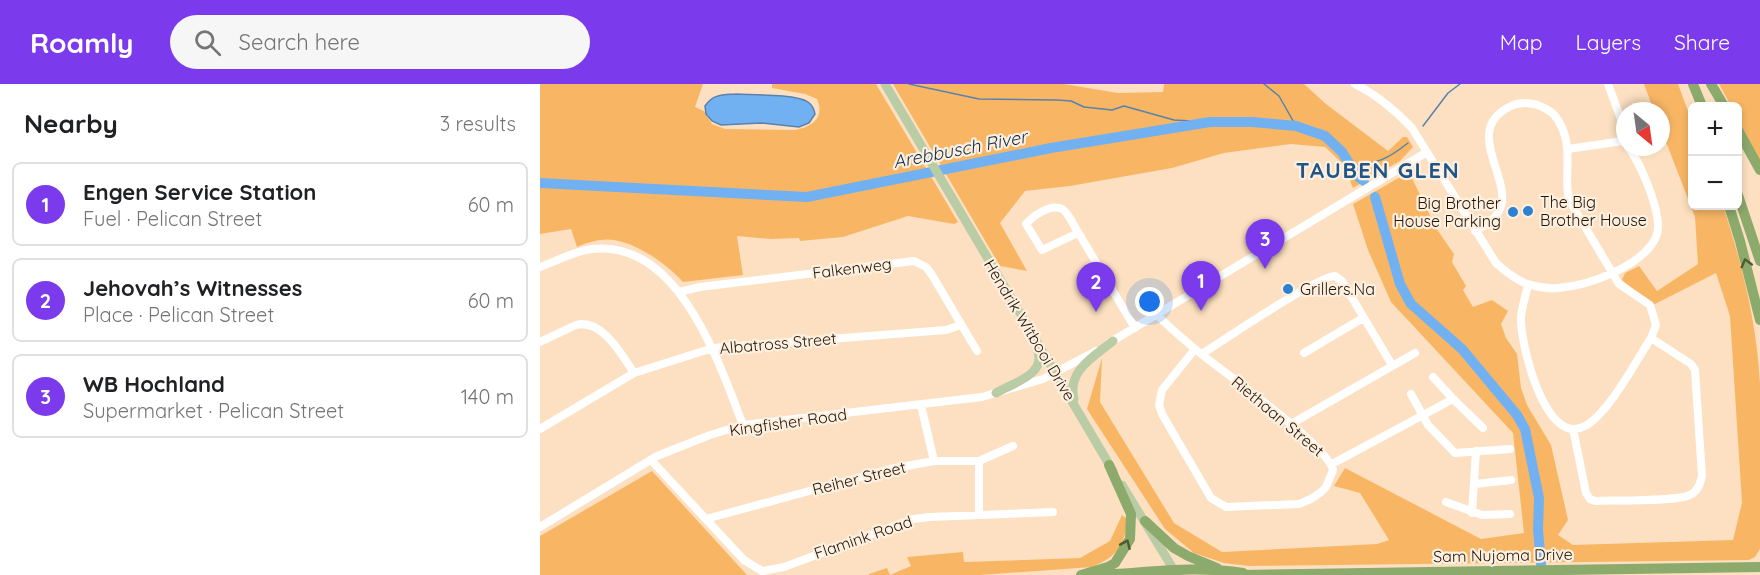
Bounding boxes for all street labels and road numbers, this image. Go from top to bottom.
street label: Falkenweg [811,253,893,283]
street label: Hendrik Witbooi Drive [980,256,1080,404]
street label: Albatross Street [719,328,837,358]
street label: Riethaan Street [1228,372,1328,460]
street label: Kingfisher Road [728,404,848,440]
street label: Reiher Street [810,457,908,499]
street label: Flamink Road [811,511,915,563]
street label: Sam Nujoma Drive [1433,544,1573,566]

